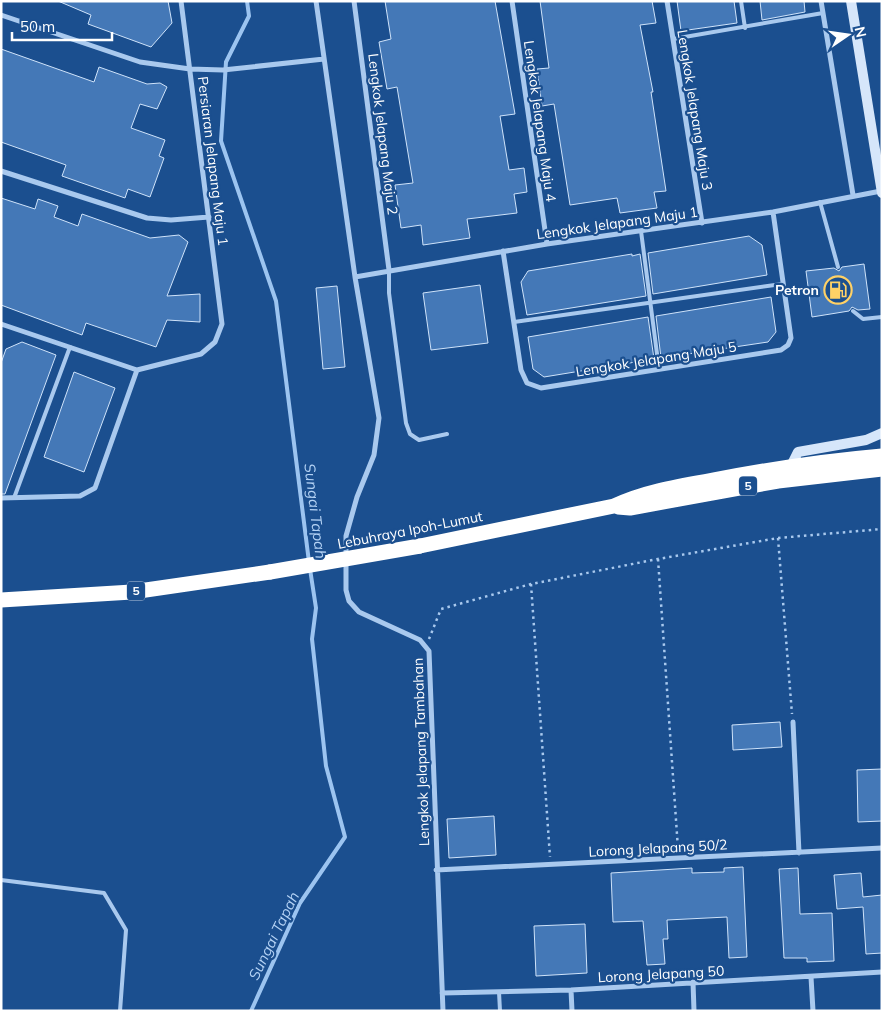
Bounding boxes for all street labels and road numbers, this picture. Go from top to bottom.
street label: Lengkok Jelapang Maju 3 [673,28,717,192]
street label: Lengkok Jelapang Maju 4 [520,39,560,203]
street label: Lengkok Jelapang Maju 2 [364,52,402,216]
street label: Persiaran Jelapang Maju 1 [194,75,232,247]
street label: Lengkok Jelapang Maju 1 [535,203,699,243]
street label: Lengkok Jelapang Maju 5 [574,337,738,381]
road number: 5 [739,476,757,496]
street label: Lebuhraya Ipoh-Lumut [336,507,484,553]
road number: 5 [127,582,145,600]
street label: Lengkok Jelapang Tambahan [409,658,433,846]
street label: Lorong Jelapang 50/2 [588,835,728,861]
street label: Lorong Jelapang 50 [597,962,725,986]

